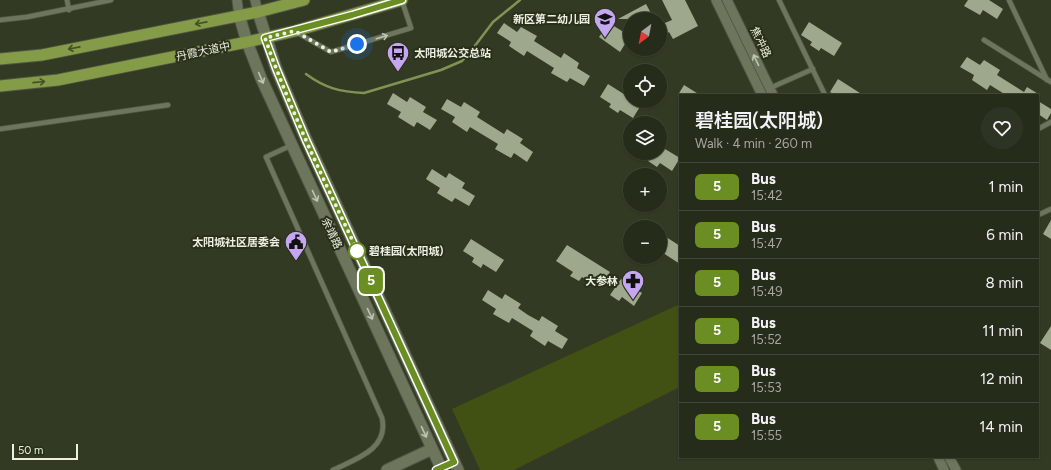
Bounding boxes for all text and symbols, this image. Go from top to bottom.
school or university icon: 新区第二幼儿园 [592,6,618,39]
north arrow [623,12,667,56]
map controls [623,12,667,264]
place label: 新区第二幼儿园 [513,13,590,26]
one-way arrow [195,19,208,27]
street label: 焦冲路 [747,25,774,60]
one-way arrow [375,33,388,40]
your location [347,34,367,54]
street label: 丹霞大道中 [175,39,231,64]
bus stop icon: 太阳城公交总站 [385,40,411,73]
one-way arrow [68,45,81,53]
place label: 太阳城公交总站 [414,47,491,60]
one-way arrow [752,54,759,66]
button: locate [623,64,667,108]
one-way arrow [258,72,265,84]
one-way arrow [32,79,45,86]
button: heart [981,107,1023,149]
text: 碧桂园(太阳城) [695,109,823,132]
button: layers [623,116,667,160]
text: Walk · 4 min · 260 m [695,136,812,151]
button: + [623,168,667,212]
text: Bus [751,170,776,188]
text: 5 [713,178,721,195]
text: 1 min [988,178,1023,196]
text: 15:42 [751,188,782,203]
one-way arrow [312,190,319,202]
street label: 余靖路 [319,216,344,251]
text: Bus [751,218,776,236]
button: − [623,220,667,264]
text: 5 [713,226,721,243]
text: 6 min [986,226,1023,244]
public building icon: 太阳城社区居委会 [283,229,309,262]
place label: 太阳城社区居委会 [192,236,280,249]
text: 15:47 [751,236,782,251]
marker: 碧桂园(太阳城) [348,242,366,260]
place label: 碧桂园(太阳城) [369,245,443,258]
text: Bus [751,266,776,284]
line badge: 5 [358,268,384,294]
pharmacy icon: 大参林 [620,268,646,301]
text: 5 [367,272,375,289]
text: 5 [713,274,721,291]
text: 8 min [985,274,1023,292]
place label: 大参林 [585,275,618,288]
text: 15:49 [751,284,783,299]
one-way arrow [367,308,374,320]
text: Bus [751,314,776,332]
text: 5 [713,322,721,339]
text: 11 min [982,322,1023,340]
text: 15:52 [751,332,782,347]
text: Bus [751,362,776,380]
text: 5 [713,370,721,387]
text: 12 min [980,370,1023,388]
text: 15:53 [751,380,782,395]
text: Bus [751,410,776,428]
text: 5 [713,418,721,435]
text: 14 min [979,418,1023,436]
one-way arrow [421,426,428,438]
text: 15:55 [751,428,782,443]
scale bar [12,442,78,461]
text: 50 m [18,444,43,457]

